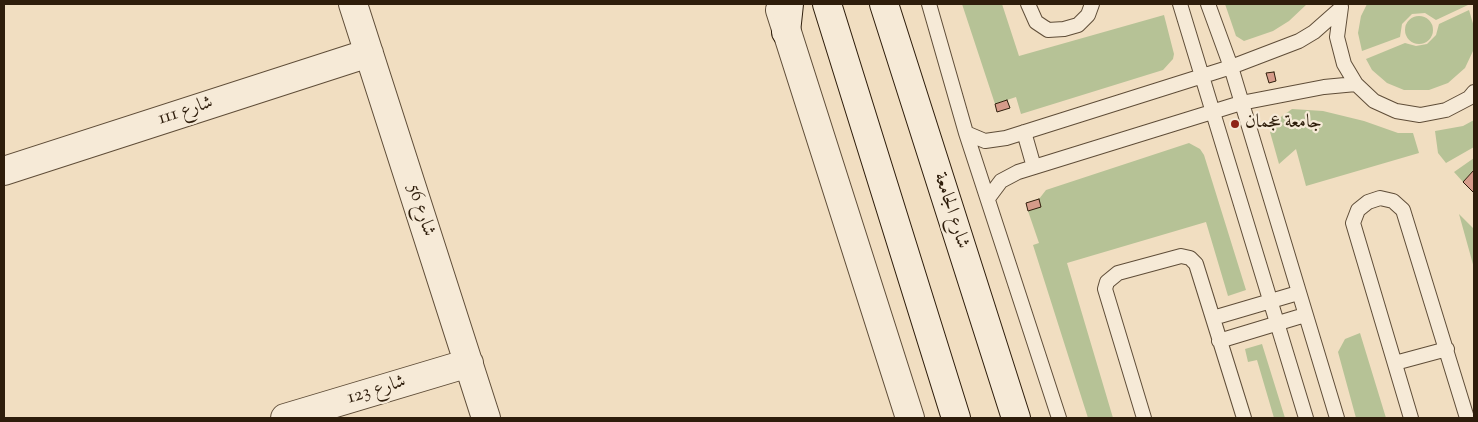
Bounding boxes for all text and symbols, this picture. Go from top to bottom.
street label: شارع 111 [156,92,216,132]
place label: جامعة عجمان [1245,113,1322,135]
marker: جامعة عجمان [1229,118,1241,130]
street label: شارع الجامعة [927,170,973,252]
street label: شارع 56 [401,182,439,240]
street label: شارع 123 [345,371,409,411]

